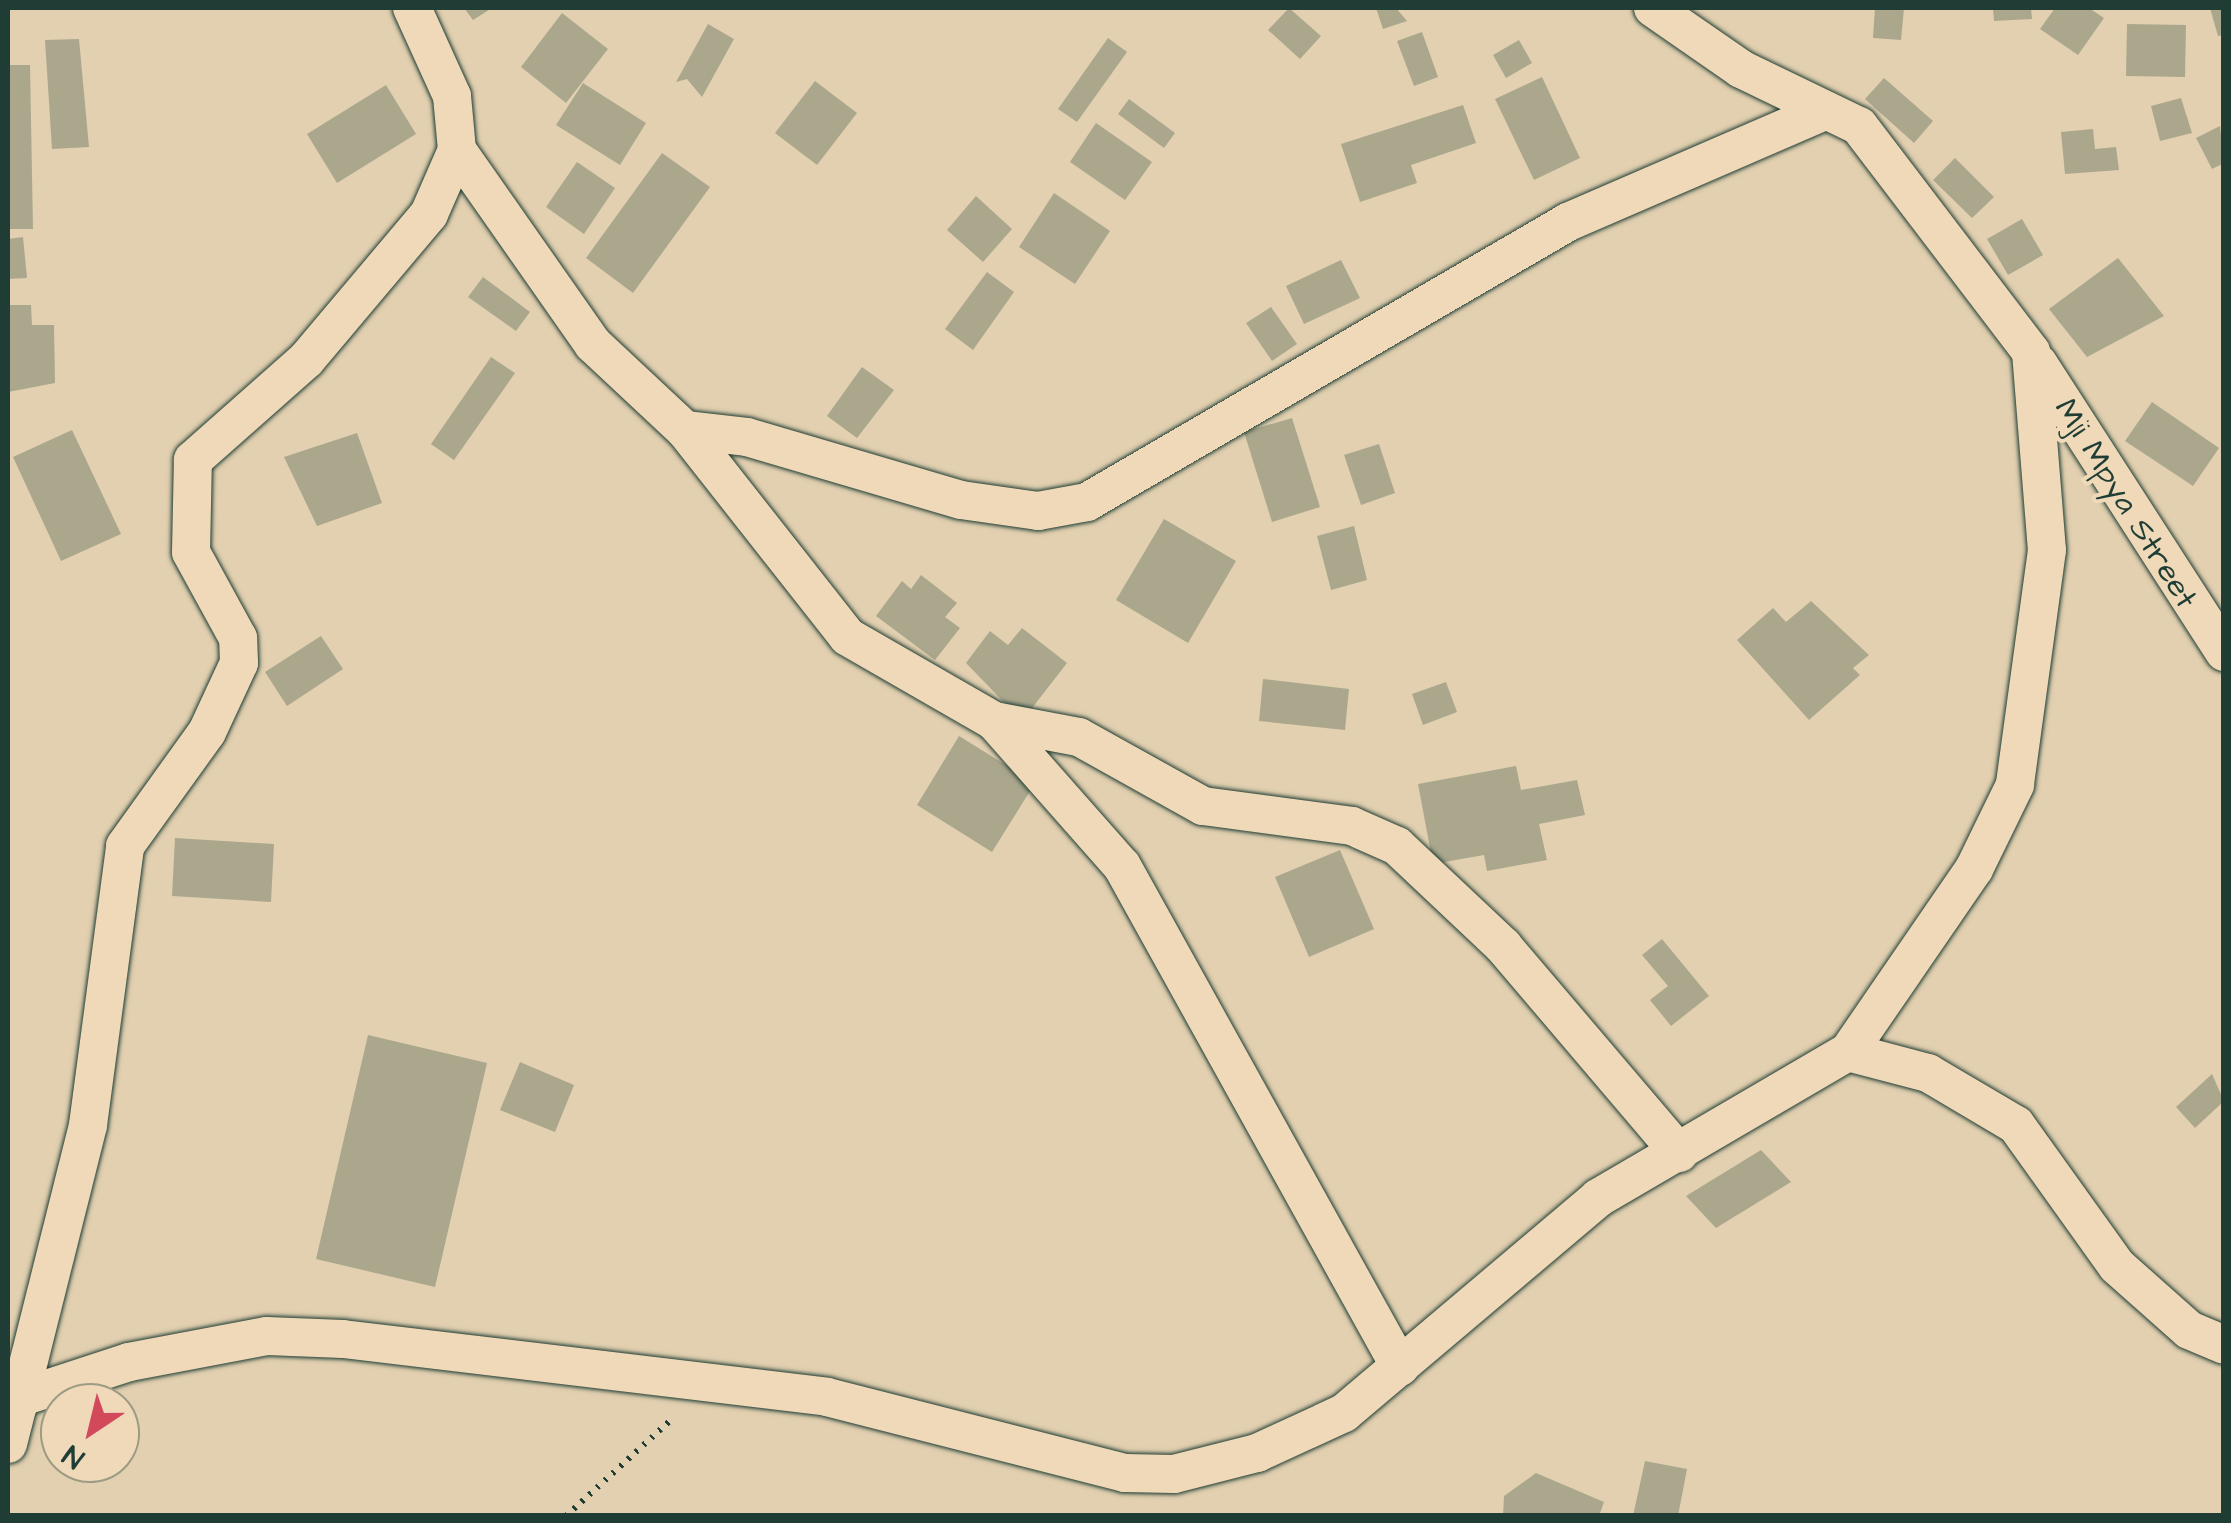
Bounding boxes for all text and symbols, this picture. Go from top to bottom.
street label: Mji Mpya Street [2045,392,2205,616]
north arrow [40,1383,140,1483]
text: N [55,1435,92,1477]

